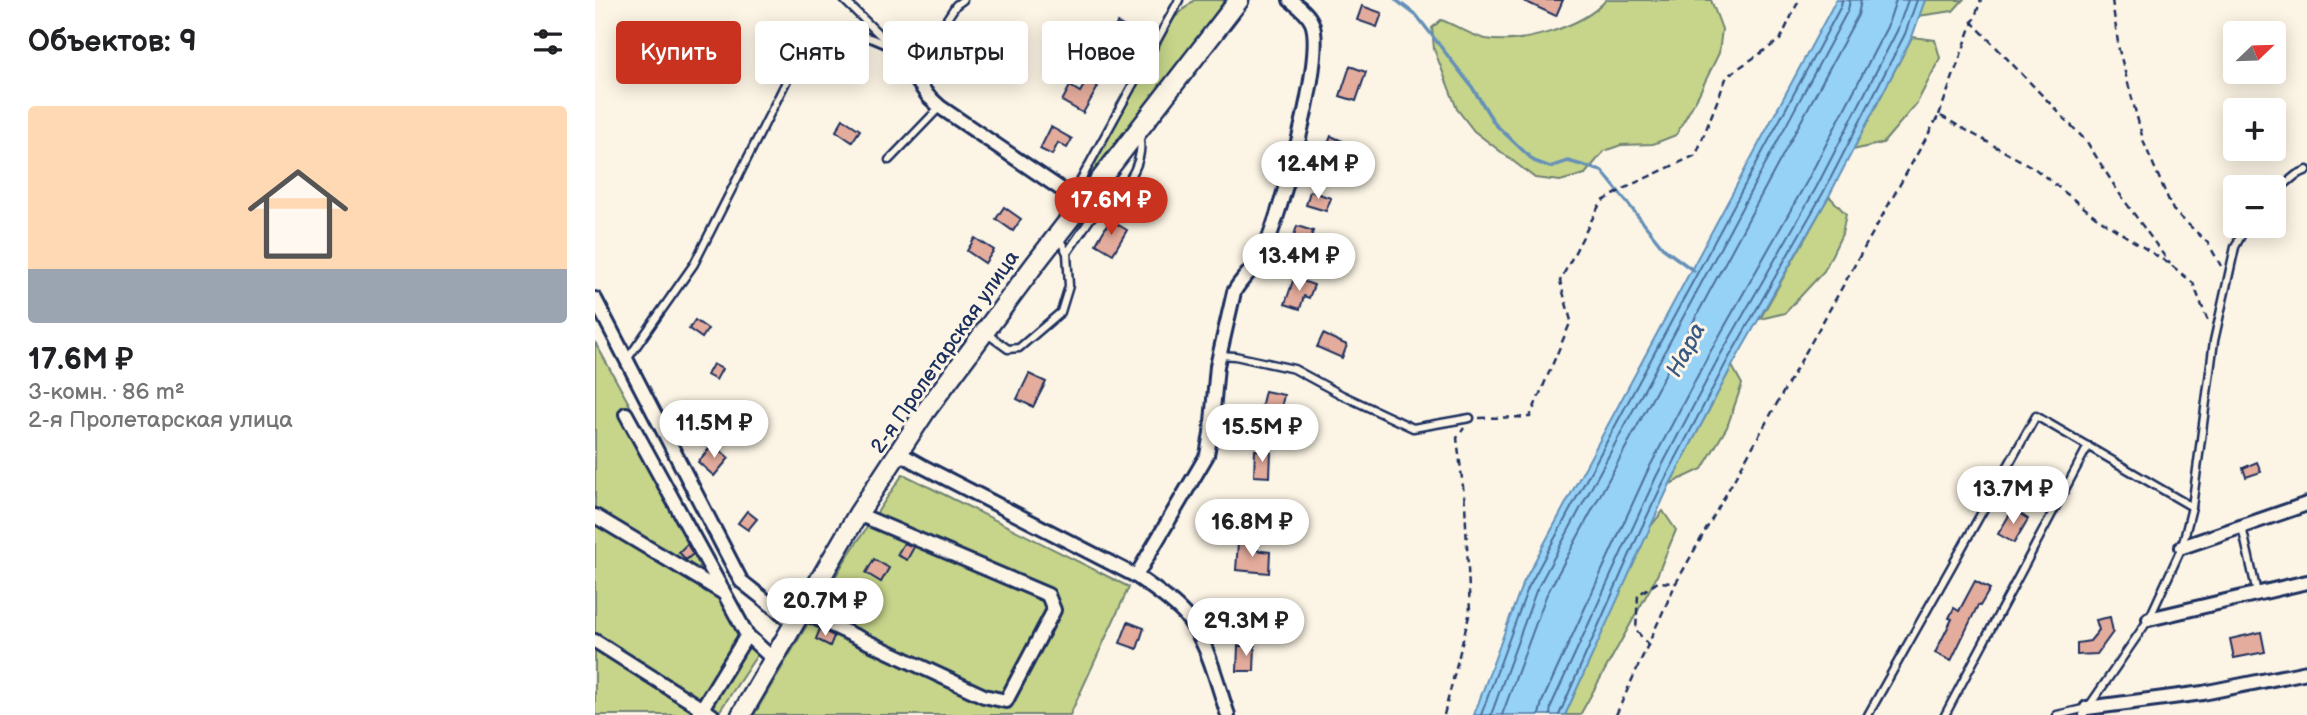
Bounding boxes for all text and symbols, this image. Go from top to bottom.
chip: Купить [616,21,741,84]
chip: Снять [755,21,869,84]
chip: Фильтры [883,21,1028,84]
chip: Новое [1042,21,1159,84]
north arrow [2223,21,2285,84]
map controls [2223,21,2286,238]
icon: filters [529,23,567,61]
text: Объектов: 9 [28,24,197,60]
button: + [2223,98,2286,161]
pin: 12.4M ₽ [1253,142,1383,201]
text: 12.4M ₽ [1277,150,1359,178]
icon: home [235,151,361,277]
button: − [2223,175,2286,238]
pin: 17.6M ₽ [1046,177,1176,237]
text: 17.6M ₽ [1071,186,1151,214]
pin: 13.4M ₽ [1234,233,1364,293]
text: 13.4M ₽ [1258,242,1340,270]
street label: 2-я Пролетарская улица [865,245,1025,458]
water label: Нара [1660,318,1712,382]
text: 17.6M ₽ [28,342,133,378]
text: 3-комн. · 86 m² [28,378,185,406]
pin: 11.5M ₽ [649,400,779,460]
pin: 15.5M ₽ [1197,405,1327,464]
text: 2-я Пролетарская улица [28,406,293,434]
text: 11.5M ₽ [675,409,753,437]
text: 15.5M ₽ [1222,413,1302,441]
pin: 13.7M ₽ [1948,466,2078,526]
text: 13.7M ₽ [1973,475,2053,503]
pin: 16.8M ₽ [1187,500,1317,559]
text: 16.8M ₽ [1211,508,1293,536]
pin: 20.7M ₽ [760,578,890,638]
text: 20.7M ₽ [783,587,867,615]
pin: 29.3M ₽ [1181,598,1311,658]
text: 29.3M ₽ [1203,607,1289,635]

